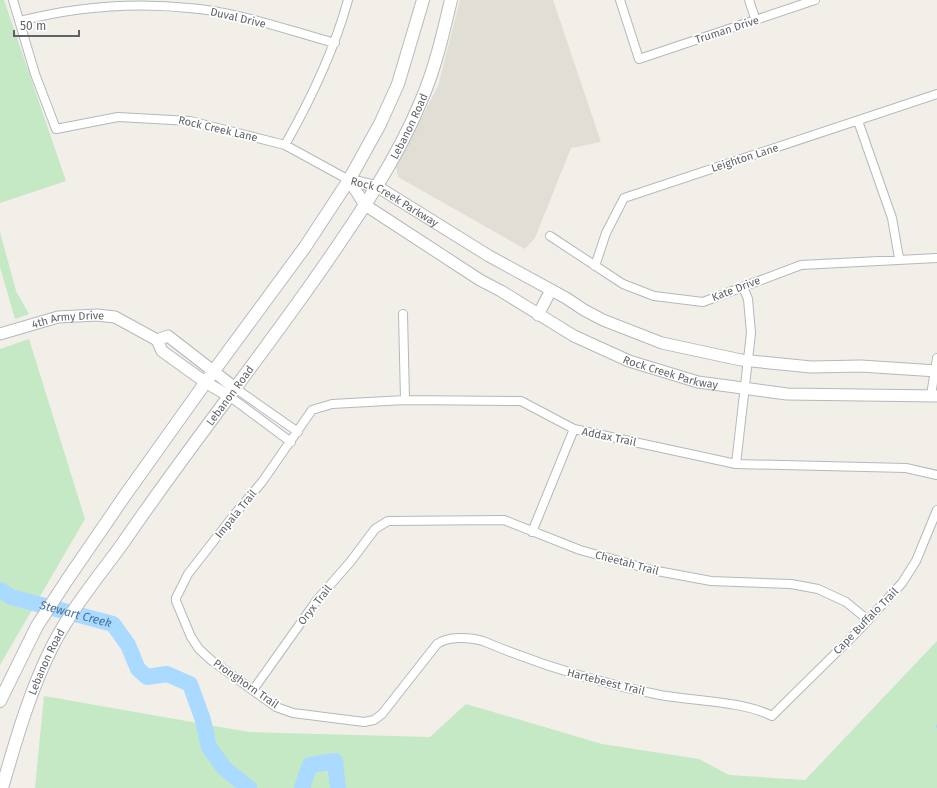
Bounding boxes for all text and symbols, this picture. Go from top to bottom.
street label: Duval Drive [209,5,267,31]
scale bar [14,12,79,38]
street label: Truman Drive [693,14,761,46]
text: 50 m [20,19,46,33]
street label: Lebanon Road [387,91,430,161]
street label: Rock Creek Lane [177,114,259,144]
street label: Leighton Lane [710,141,780,175]
street label: Rock Creek Parkway [349,174,441,230]
street label: Kate Drive [710,274,762,304]
street label: 4th Army Drive [30,308,105,331]
street label: Rock Creek Parkway [621,353,719,391]
street label: Lebanon Road [203,363,256,428]
street label: Addax Trail [581,425,637,449]
street label: Impala Trail [213,487,259,541]
street label: Cheetah Trail [594,548,660,578]
street label: Oryx Trail [295,582,335,628]
street label: Cape Buffalo Trail [831,585,901,657]
water label: Stewart Creek [37,598,114,630]
street label: Lebanon Road [26,626,67,697]
street label: Pronghorn Trail [211,657,281,711]
street label: Hartebeest Trail [566,666,646,698]

